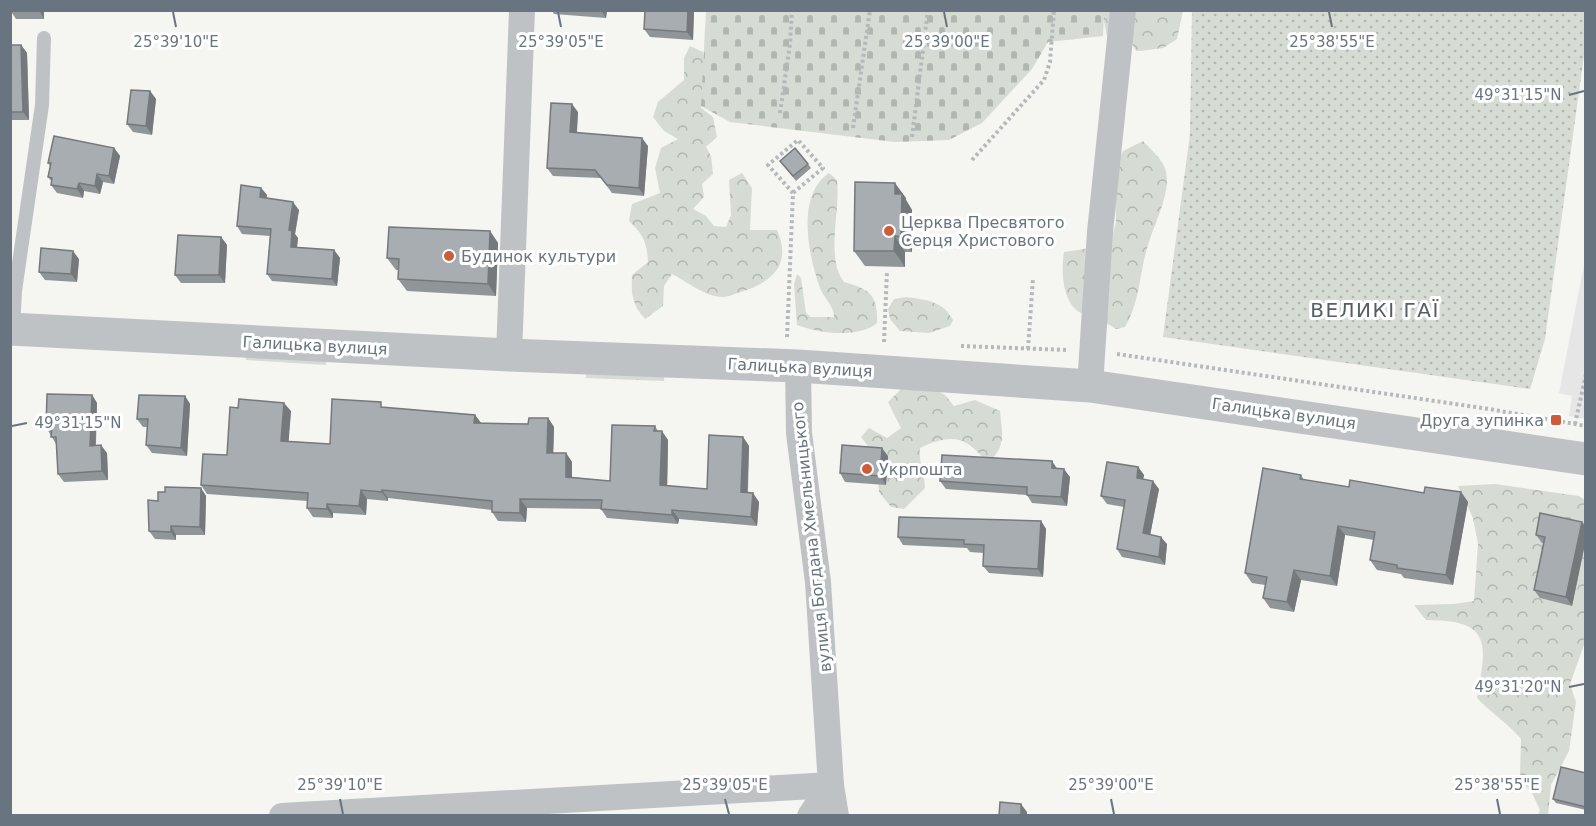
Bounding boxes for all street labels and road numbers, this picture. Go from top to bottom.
street label: Галицька вулиця [242,332,388,359]
street label: Галицька вулиця [727,354,873,381]
street label: Галицька вулиця [1211,394,1357,433]
street label: вулиця Богдана Хмельницького [788,401,835,673]

